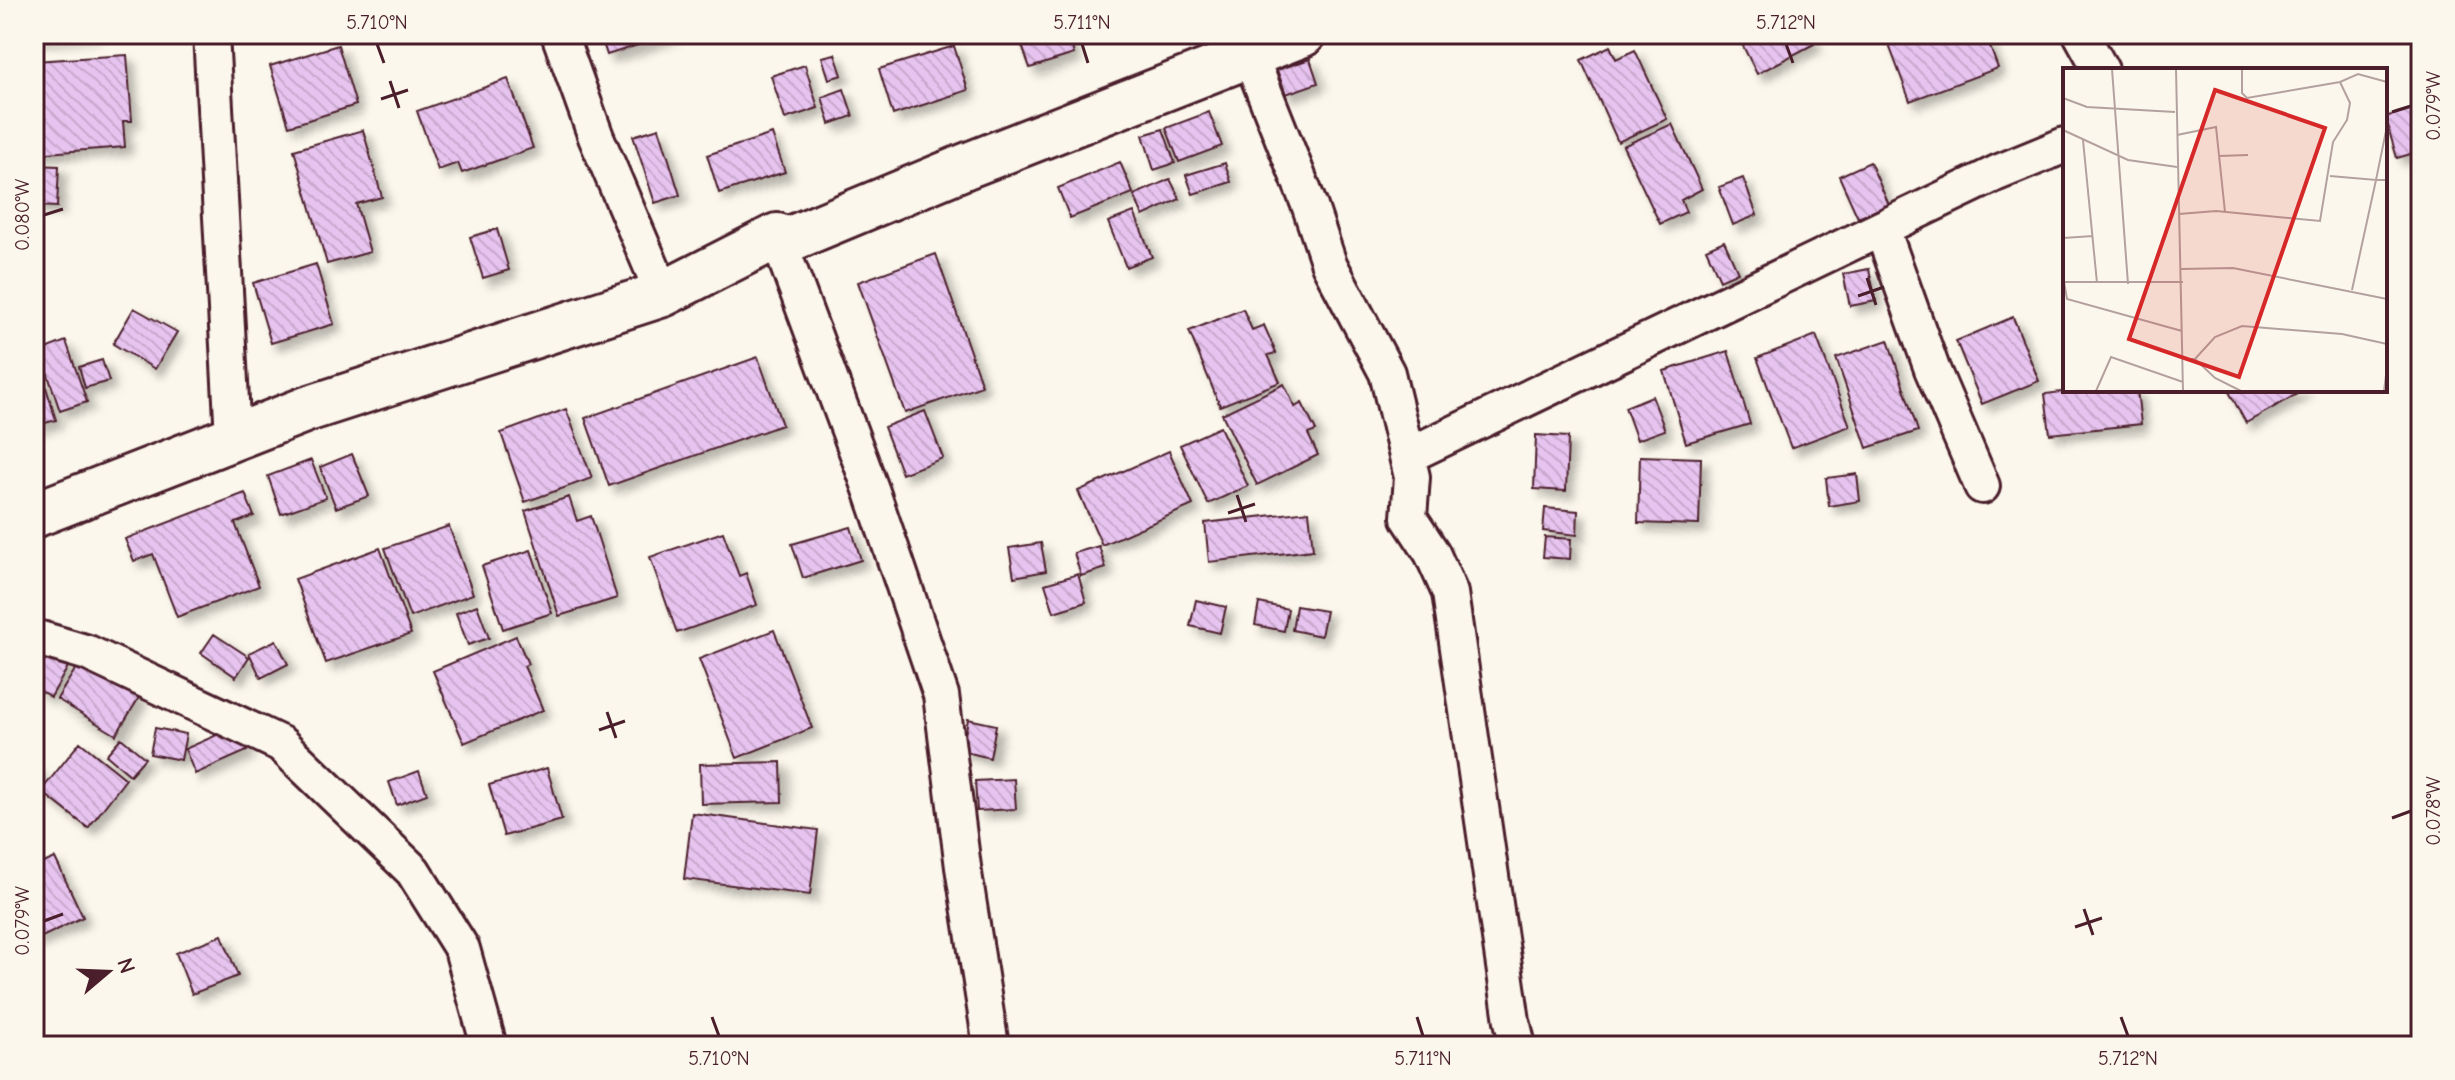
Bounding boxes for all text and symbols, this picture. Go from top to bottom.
text: 5.710°N [346,11,408,34]
text: 5.711°N [1053,11,1111,34]
text: 5.712°N [1756,11,1816,34]
inset map [2063,68,2387,392]
text: 0.079°W [2422,70,2445,141]
text: 0.080°W [11,178,34,251]
text: 0.078°W [2422,776,2445,846]
text: 0.079°W [11,885,34,956]
north arrow [68,932,148,1012]
text: N [111,955,141,977]
text: 5.710°N [688,1047,750,1070]
text: 5.711°N [1394,1047,1452,1070]
text: 5.712°N [2098,1047,2158,1070]

